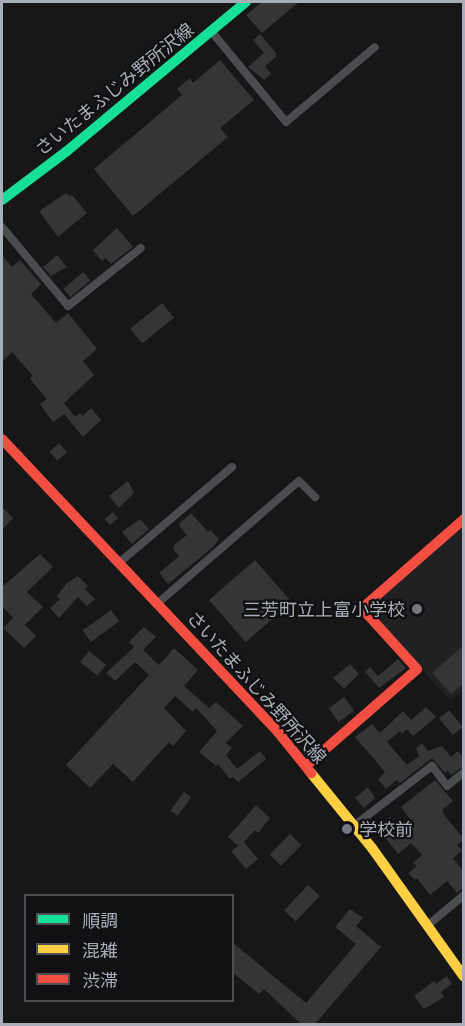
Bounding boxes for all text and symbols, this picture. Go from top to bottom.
street label: さいたまふじみ野所沢線 [30,18,198,160]
place label: 三芳町立上富小学校 [243,598,405,620]
marker: 三芳町立上富小学校 [410,602,424,616]
street label: さいたまふじみ野所沢線 [183,606,331,768]
place label: 学校前 [359,818,413,840]
marker: 学校前 [340,822,354,836]
legend [24,894,234,1002]
text: 順調 [82,909,118,931]
text: 混雑 [82,939,118,961]
text: 渋滞 [82,969,118,991]

